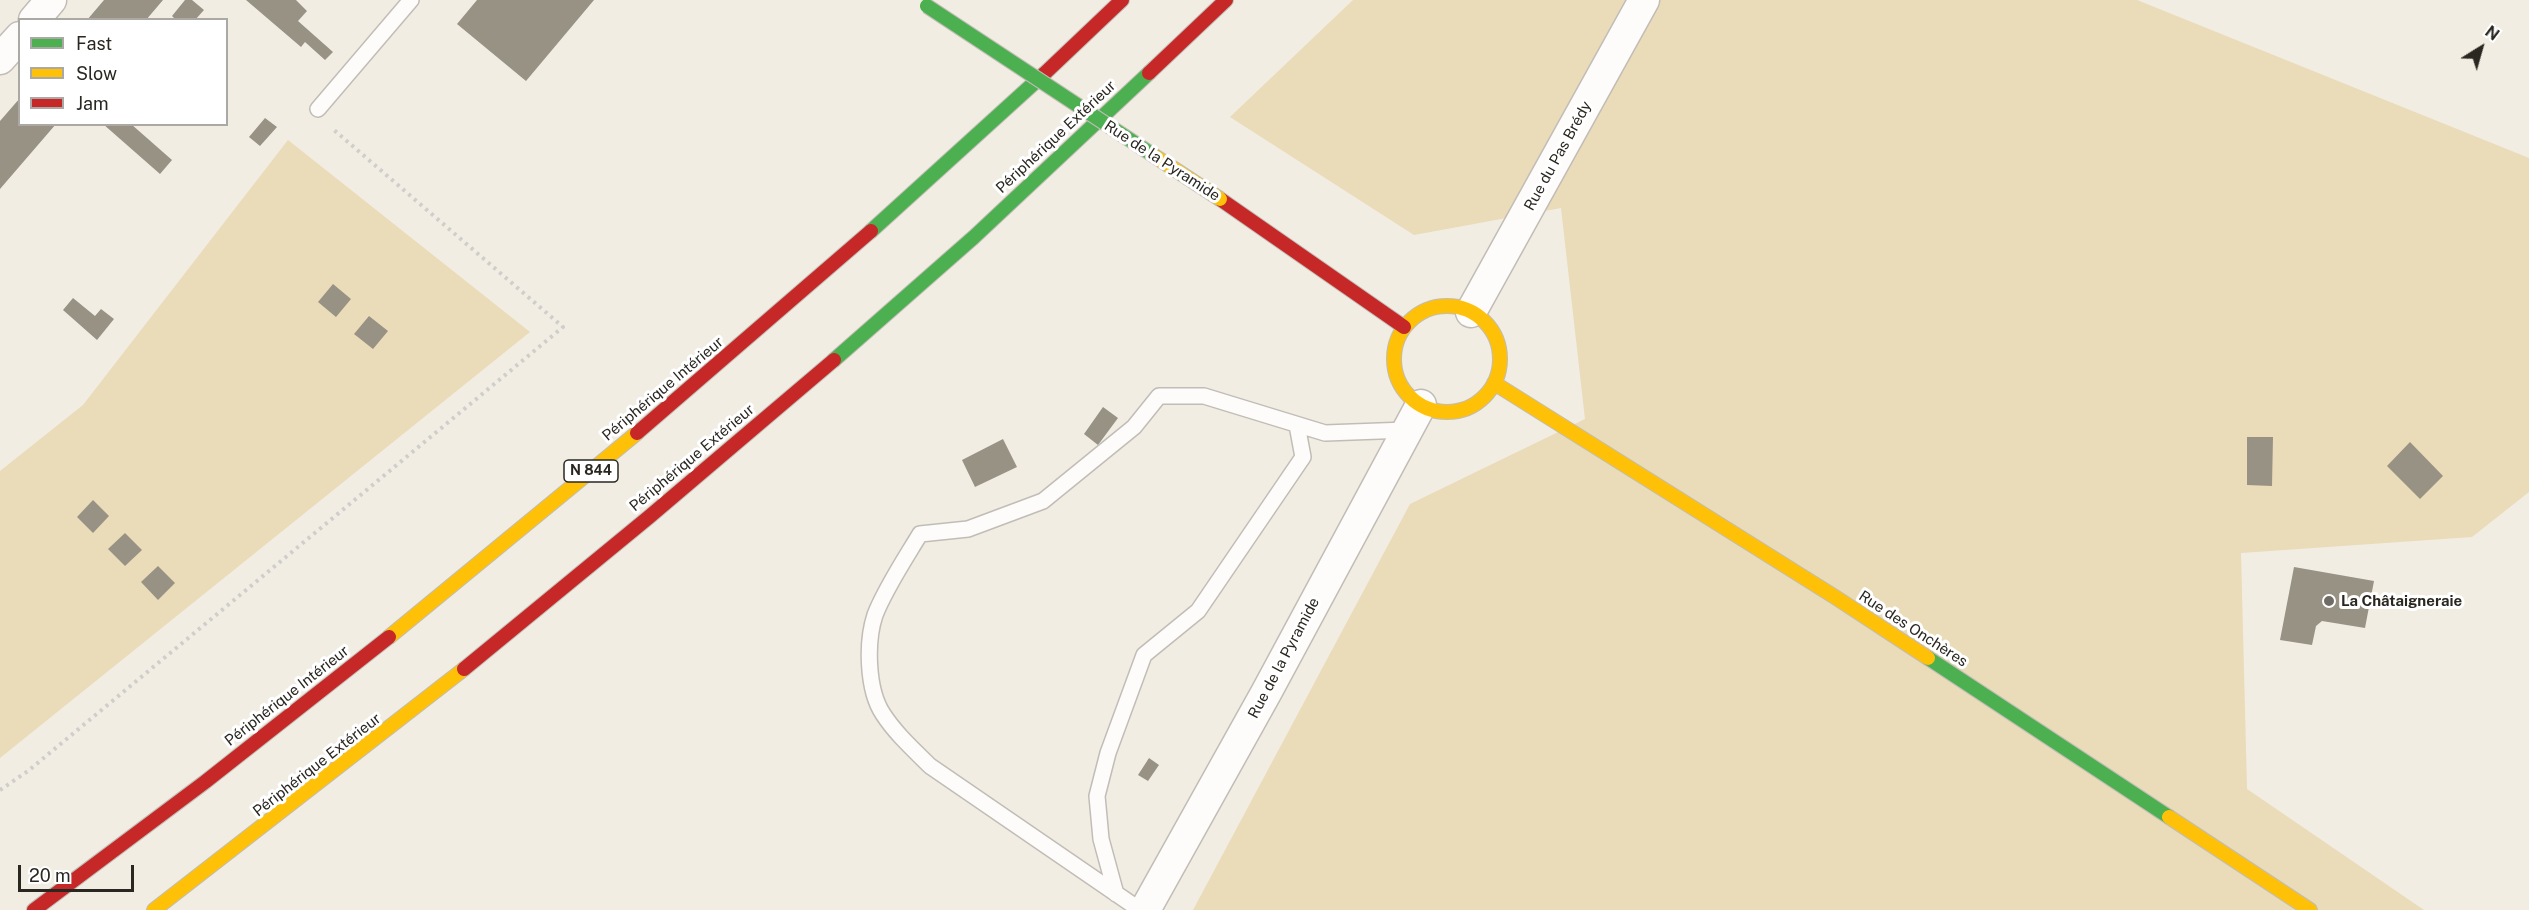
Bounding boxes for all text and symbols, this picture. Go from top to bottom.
legend [18,18,228,126]
north arrow [2451,18,2511,78]
text: N [2481,22,2503,45]
text: Fast [76,33,112,54]
text: Slow [76,63,117,84]
street label: Périphérique Extérieur [992,77,1120,197]
text: Jam [76,93,109,114]
street label: Rue du Pas Brédy [1520,98,1596,214]
street label: Rue de la Pyramide [1101,117,1223,205]
street label: Périphérique Intérieur [599,333,727,445]
street label: Périphérique Extérieur [626,401,758,515]
road number: N 844 [564,460,618,482]
street label: Rue des Onchères [1855,587,1971,671]
place label: La Châtaigneraie [2341,592,2462,610]
street label: Rue de la Pyramide [1245,594,1323,722]
marker: La Châtaigneraie [2322,594,2336,608]
street label: Périphérique Intérieur [221,642,353,750]
street label: Périphérique Extérieur [250,710,384,820]
scale bar [21,853,136,891]
text: 20 m [29,865,71,886]

